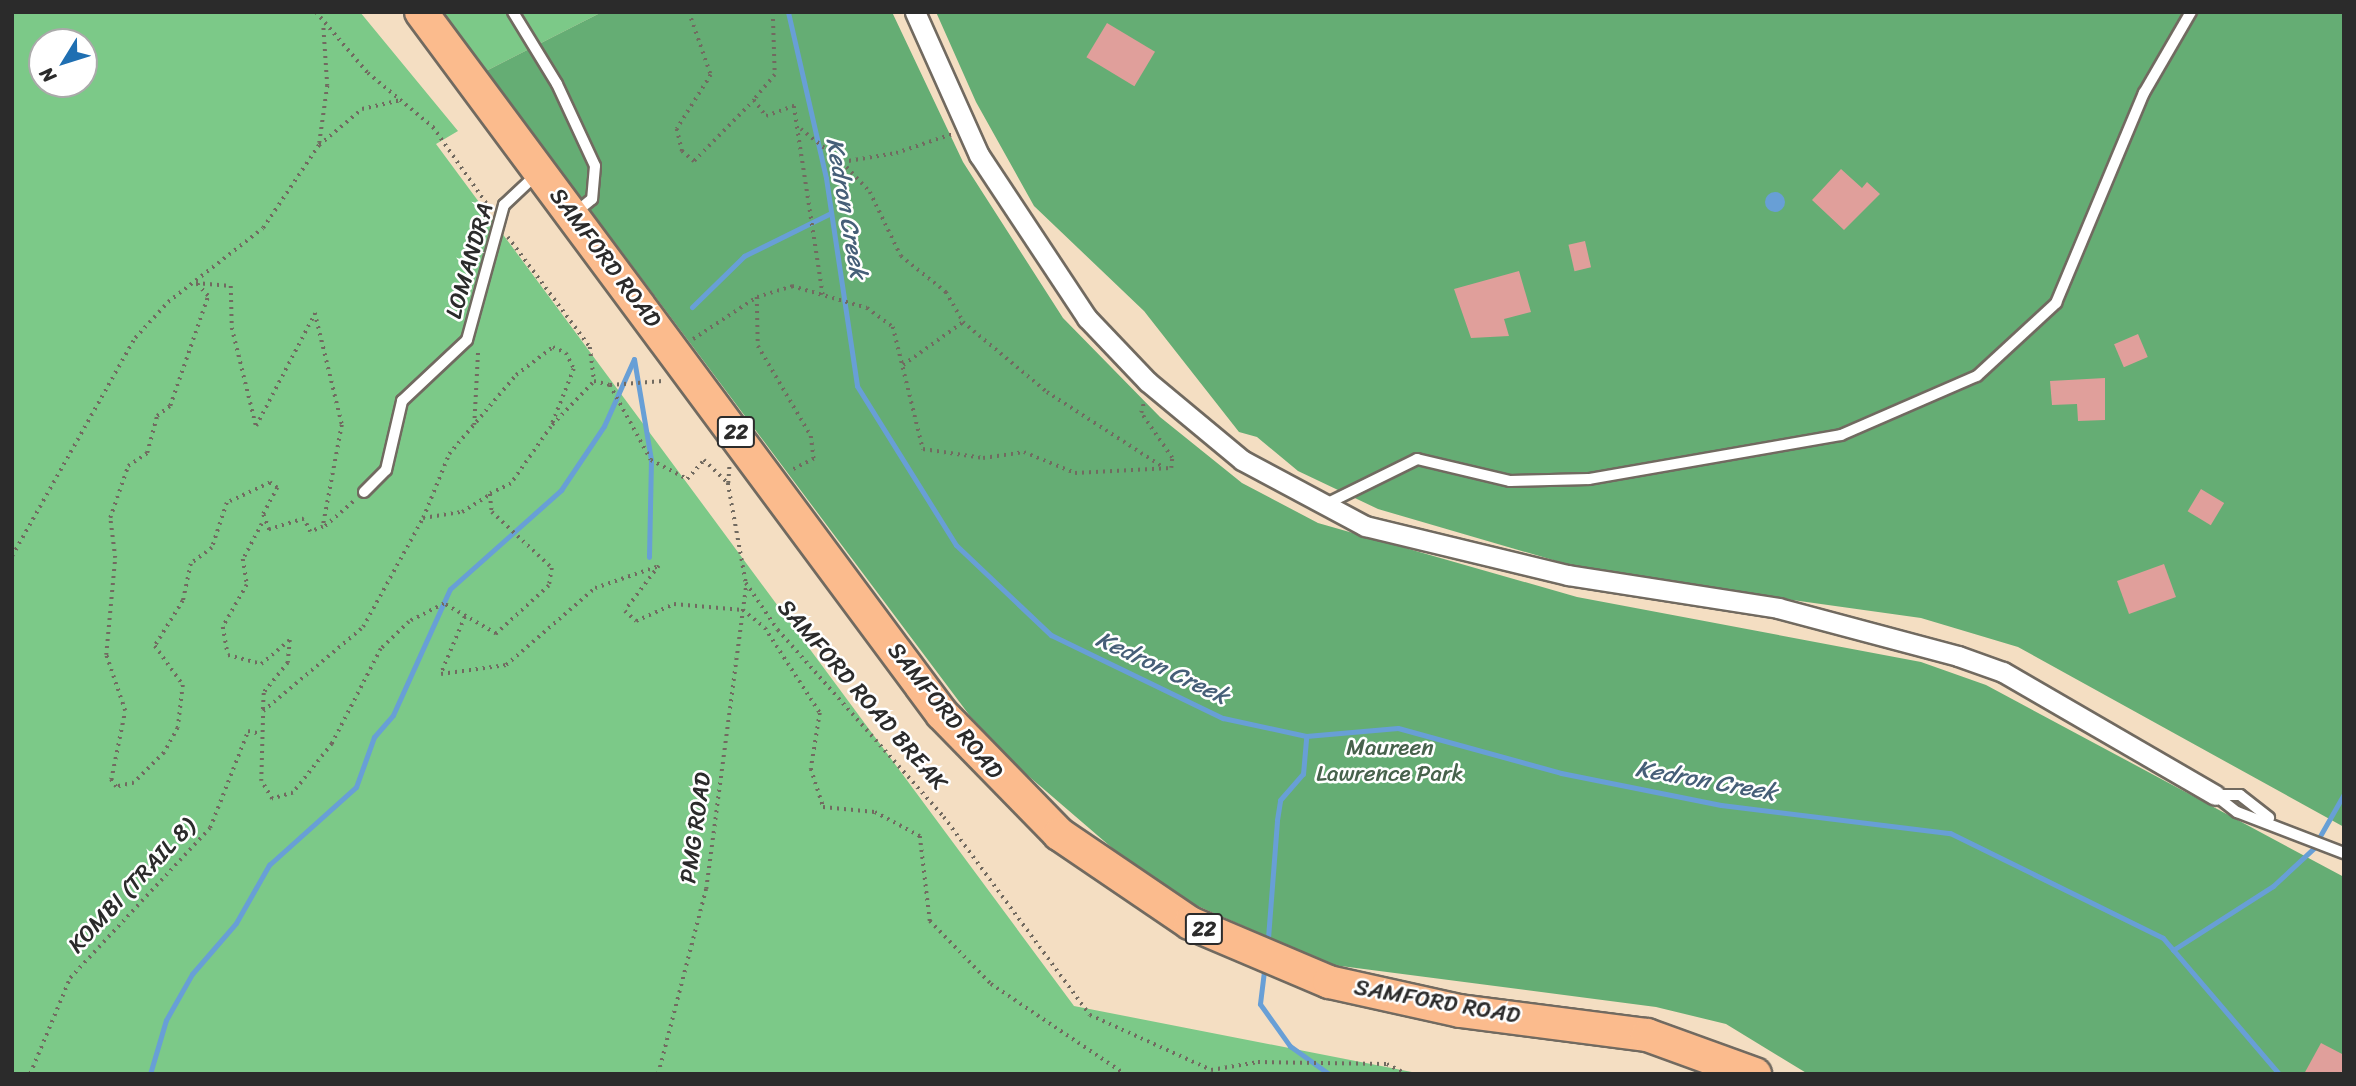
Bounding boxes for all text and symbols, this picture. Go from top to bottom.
north arrow [28,28,98,98]
text: N [31,60,65,90]
water label: Kedron Creek [819,135,873,281]
street label: SAMFORD ROAD [543,183,667,333]
street label: LOMANDRA [440,200,500,322]
road number: 22 [717,414,755,450]
street label: SAMFORD ROAD BREAK [772,594,952,796]
water label: Kedron Creek [1091,625,1233,711]
street label: SAMFORD ROAD [881,637,1009,785]
park label: Maureen Lawrence Park [1316,734,1464,788]
water label: Kedron Creek [1633,754,1779,808]
street label: PMG ROAD [675,771,717,885]
street label: KOMBI (TRAIL 8) [63,814,201,958]
road number: 22 [1185,912,1223,946]
street label: SAMFORD ROAD [1352,974,1522,1030]

